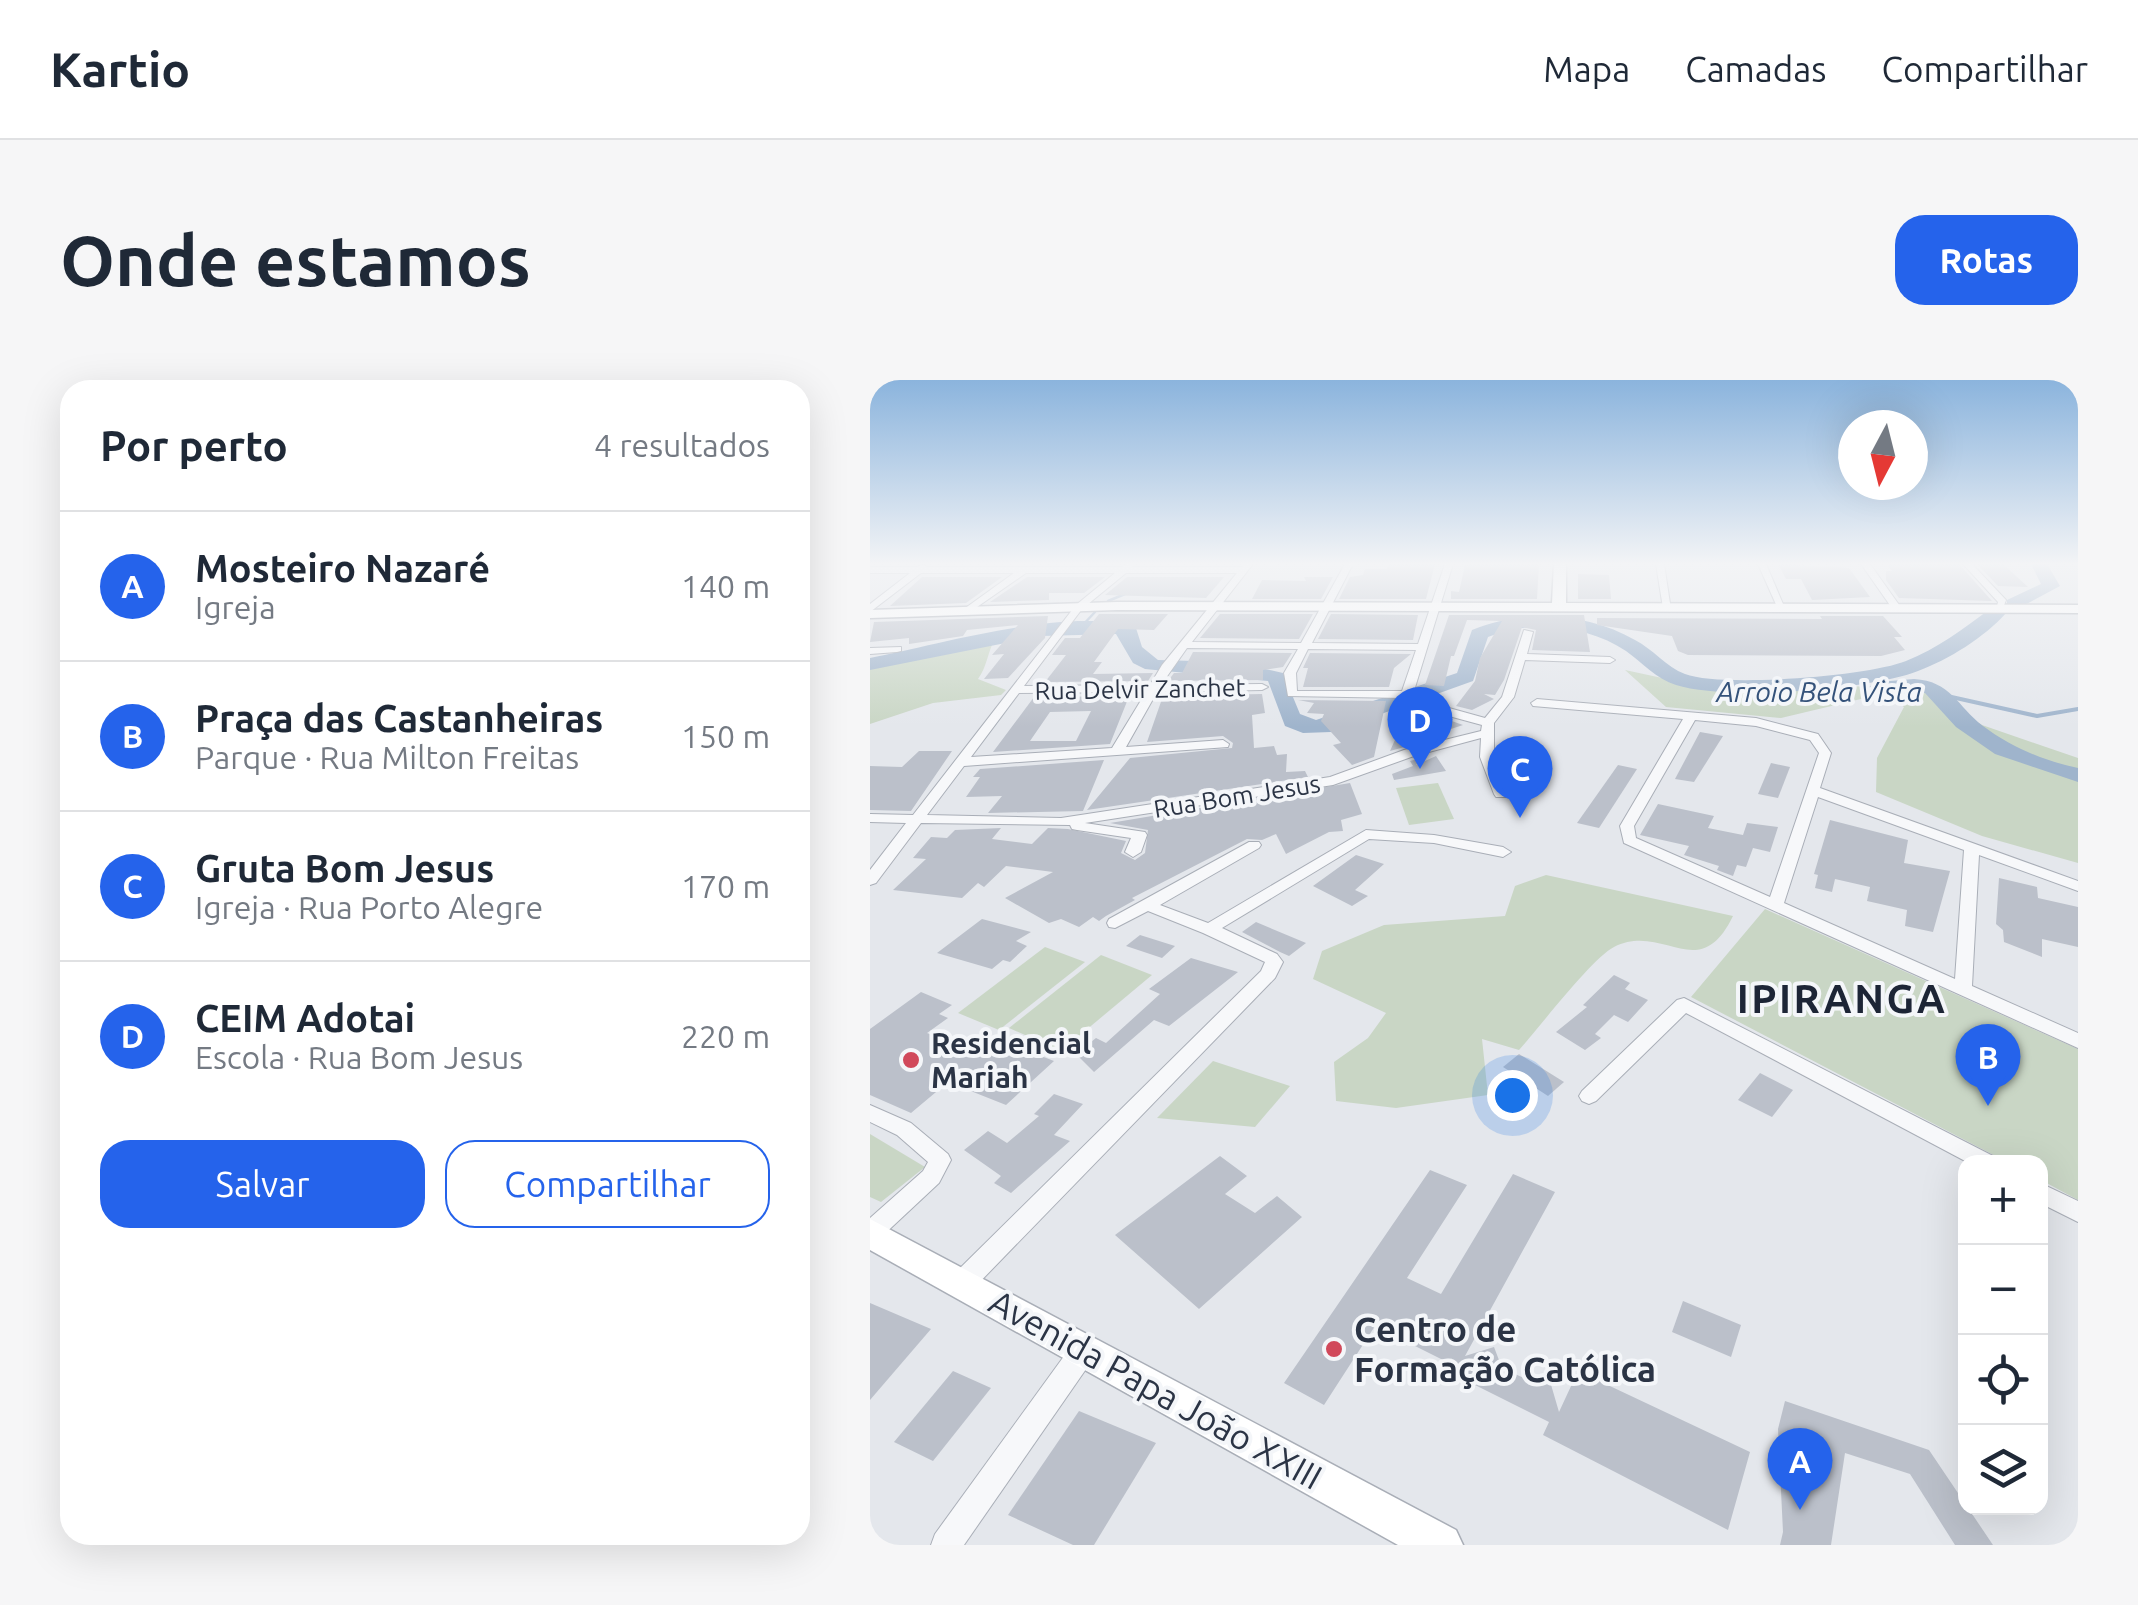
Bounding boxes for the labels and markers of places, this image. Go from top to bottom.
pin: D [1388,686,1452,769]
pin: C [1488,736,1552,818]
pin: B [1956,1024,2020,1106]
place label: Residencial Mariah [931,1026,1091,1094]
marker: Residencial Mariah [900,1049,922,1071]
place label: Centro de Formação Católica [1354,1309,1656,1389]
marker: Centro de Formação Católica [1323,1338,1345,1360]
pin: A [1768,1428,1832,1510]

